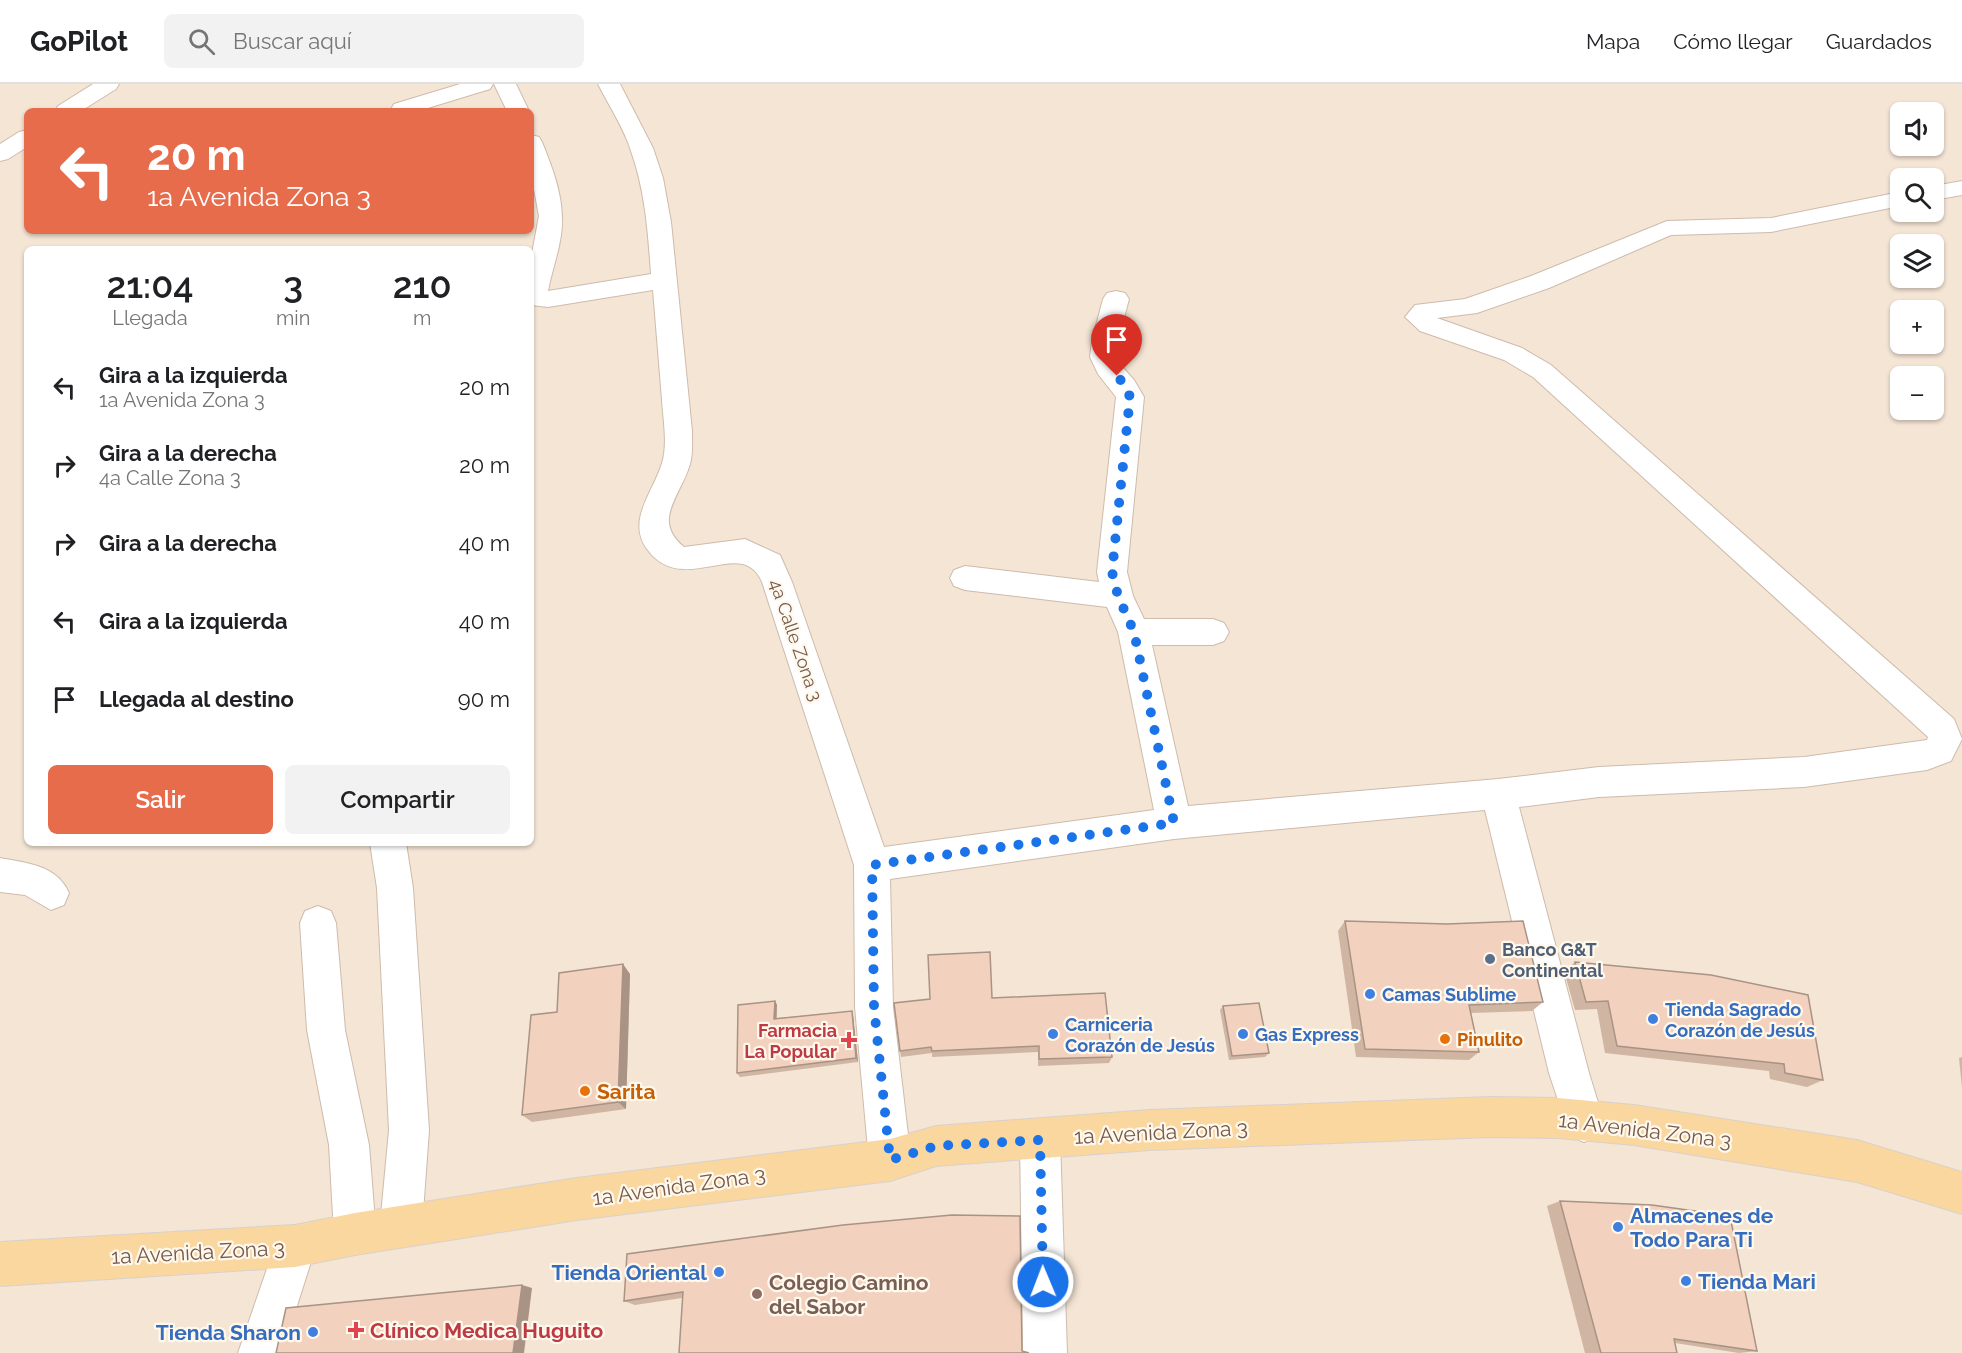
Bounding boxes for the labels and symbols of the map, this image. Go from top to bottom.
pin [1091,314,1142,376]
street label: 4a Calle Zona 3 [765,576,827,704]
place label: Banco G&T Continental [1502,939,1603,981]
marker: Banco G&T Continental [1483,952,1497,966]
place label: Camas Sublime [1382,984,1517,1005]
marker: Camas Sublime [1363,987,1377,1001]
place label: Tienda Sagrado Corazón de Jesús [1665,999,1815,1041]
marker: Tienda Sagrado Corazón de Jesús [1646,1012,1660,1026]
place label: Carniceria Corazón de Jesús [1065,1014,1215,1056]
place label: Farmacia La Popular [744,1020,837,1062]
place label: Gas Express [1255,1024,1359,1045]
marker: Carniceria Corazón de Jesús [1046,1027,1060,1041]
marker: Gas Express [1236,1027,1250,1041]
place label: Pinulito [1457,1029,1523,1050]
marker: Pinulito [1438,1032,1452,1046]
marker: Farmacia La Popular [842,1033,856,1047]
place label: Sarita [597,1079,655,1104]
marker: Sarita [578,1084,592,1098]
street label: 1a Avenida Zona 3 [1557,1107,1733,1153]
street label: 1a Avenida Zona 3 [1073,1115,1249,1149]
street label: 1a Avenida Zona 3 [591,1162,767,1210]
place label: Almacenes de Todo Para Ti [1630,1203,1774,1252]
marker: Almacenes de Todo Para Ti [1611,1220,1625,1234]
street label: 1a Avenida Zona 3 [110,1235,286,1269]
position arrow [1011,1250,1075,1314]
place label: Tienda Oriental [552,1260,707,1285]
marker: Tienda Oriental [712,1265,726,1279]
place label: Tienda Mari [1698,1269,1816,1294]
place label: Colegio Camino del Sabor [769,1270,929,1319]
marker: Tienda Mari [1679,1274,1693,1288]
marker: Colegio Camino del Sabor [750,1287,764,1301]
place label: Clínico Medica Huguito [370,1318,604,1343]
place label: Tienda Sharon [156,1320,301,1345]
marker: Clínico Medica Huguito [347,1321,365,1339]
marker: Tienda Sharon [306,1325,320,1339]

